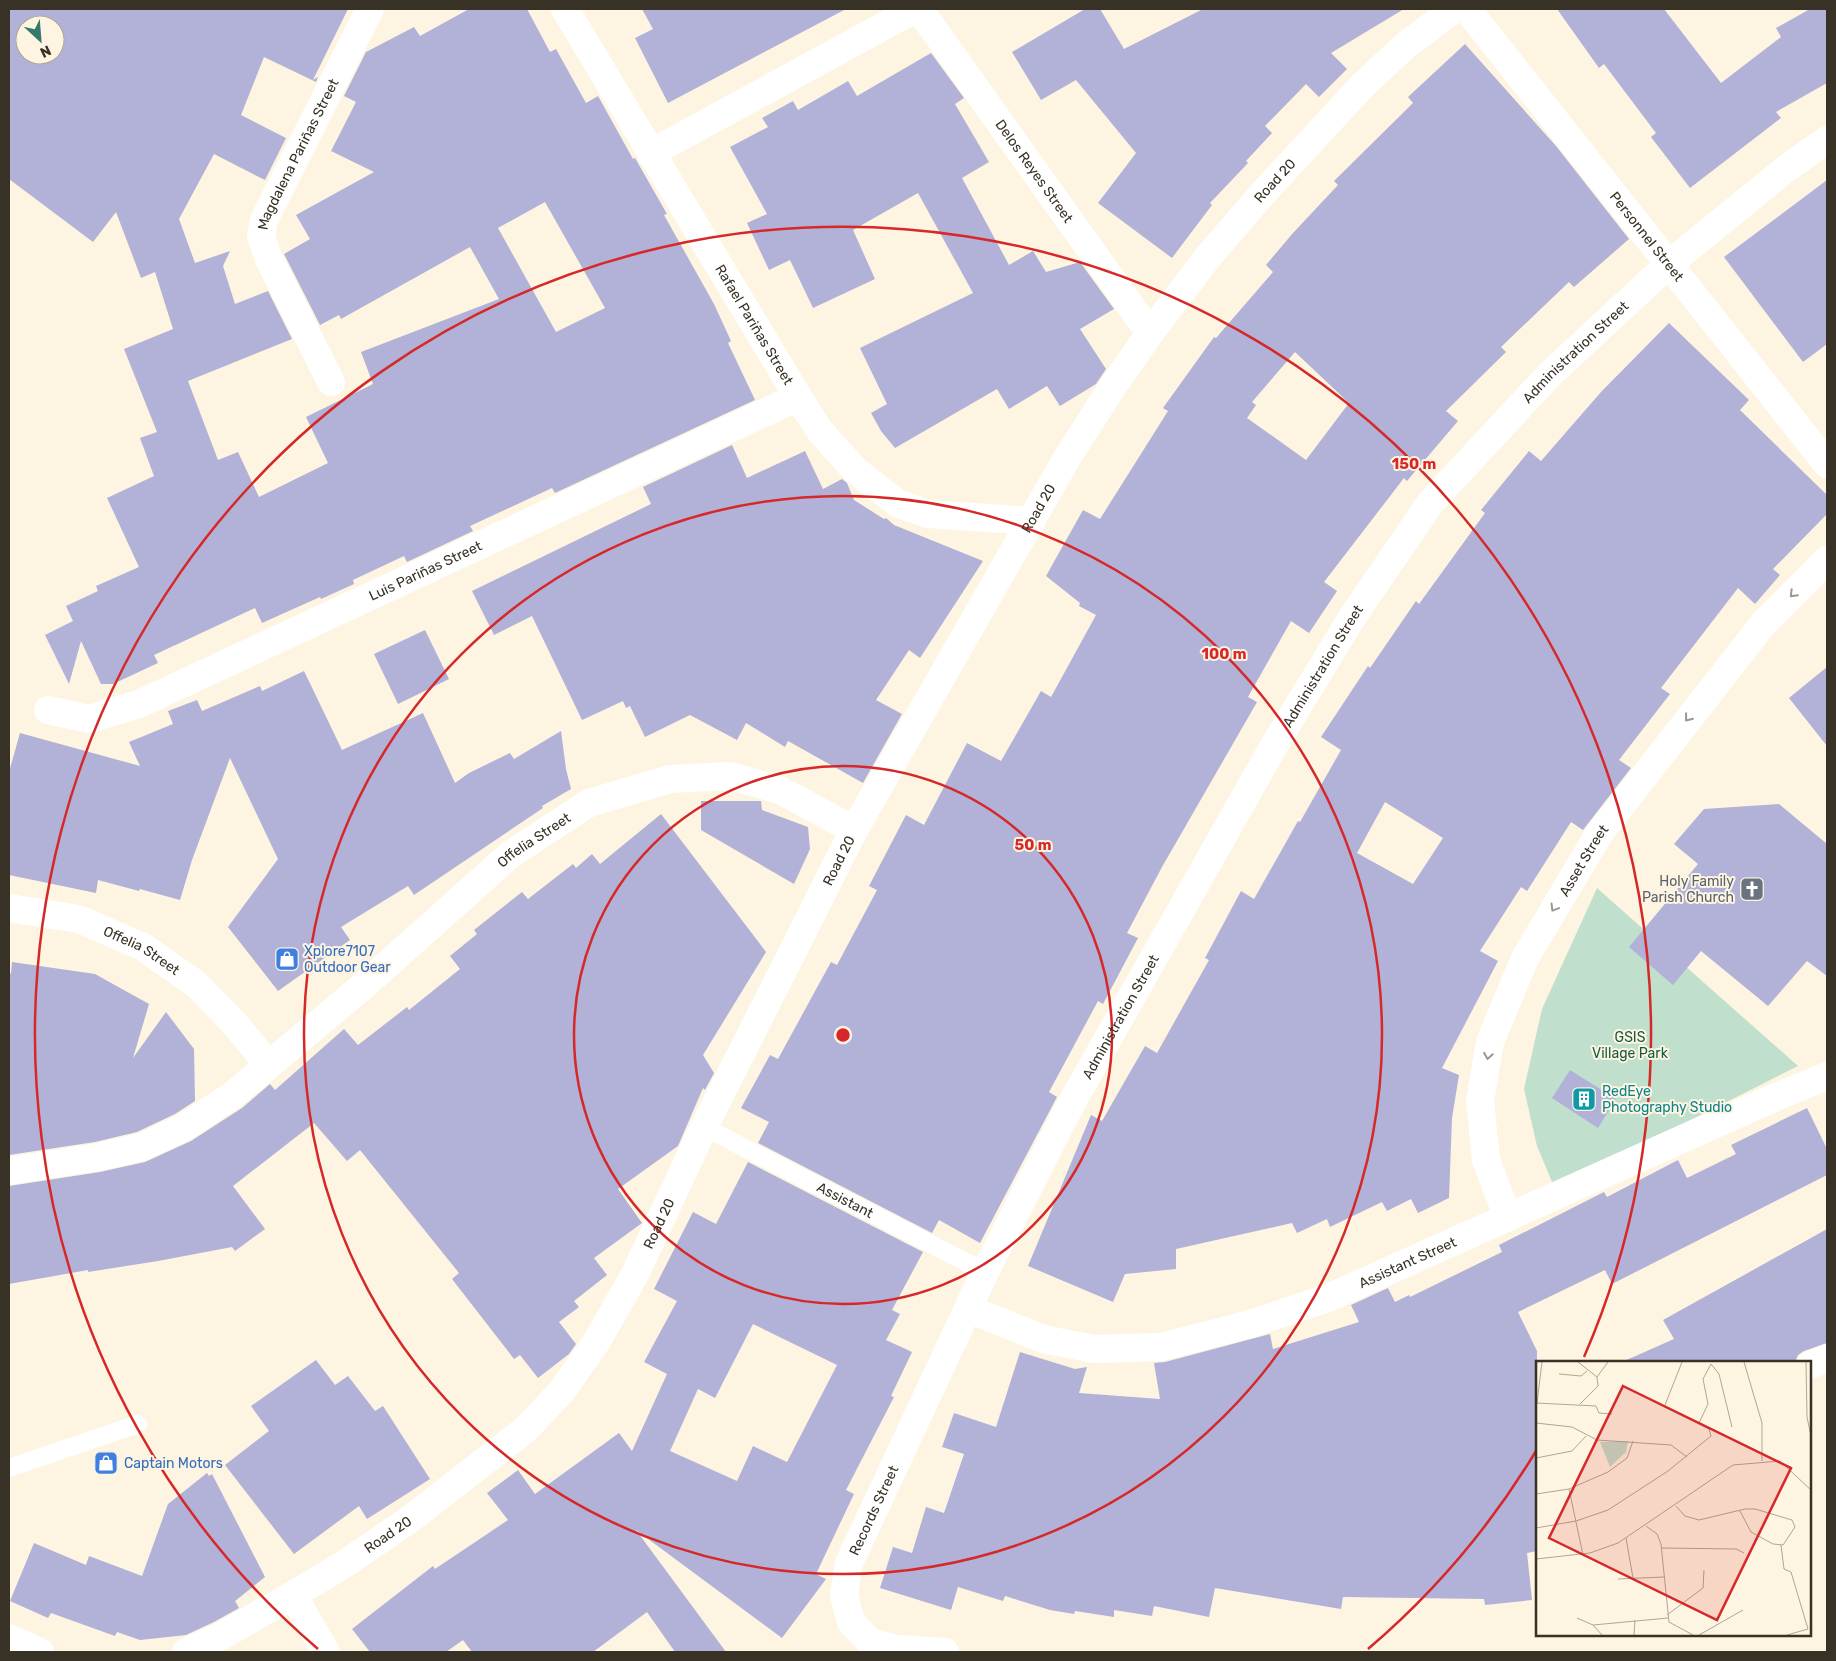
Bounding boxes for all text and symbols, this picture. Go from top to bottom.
north arrow [15,15,65,65]
text: N [37,41,54,61]
street label: Magdalena Pariñas Street [254,75,342,231]
street label: Delos Reyes Street [992,116,1077,226]
street label: Road 20 [1250,155,1299,206]
street label: Personnel Street [1606,188,1688,285]
street label: Rafael Pariñas Street [712,261,797,388]
street label: Administration Street [1519,297,1632,407]
text: 150 m [1392,455,1436,473]
street label: Road 20 [1017,481,1059,536]
street label: Luis Pariñas Street [366,537,485,604]
one-way arrow [1790,589,1799,598]
street label: Administration Street [1279,601,1367,730]
text: 100 m [1202,645,1246,663]
one-way arrow [1684,713,1693,722]
street label: Offelia Street [493,809,574,871]
street label: Asset Street [1555,821,1612,899]
street label: Road 20 [819,833,858,888]
text: 50 m [1015,836,1051,854]
place label: Holy Family Parish Church [1642,873,1734,906]
church icon: Holy Family Parish Church [1739,876,1765,902]
one-way arrow [1551,903,1561,912]
street label: Offelia Street [101,922,184,979]
place label: Xplore7107 Outdoor Gear [304,943,391,976]
shop icon: Xplore7107 Outdoor Gear [274,946,300,972]
street label: Administration Street [1078,951,1163,1082]
centre of rings [834,1026,852,1044]
park label: GSIS Village Park [1592,1029,1669,1062]
one-way arrow [1483,1051,1493,1060]
place label: RedEye Photography Studio [1602,1083,1732,1116]
building icon: RedEye Photography Studio [1571,1086,1597,1112]
street label: Assistant [814,1178,877,1222]
street label: Road 20 [640,1195,678,1251]
street label: Assistant Street [1356,1233,1459,1292]
inset map [1536,1361,1811,1636]
shop icon: Captain Motors [93,1450,119,1476]
place label: Captain Motors [124,1455,223,1472]
street label: Records Street [845,1462,902,1558]
street label: Road 20 [361,1512,415,1557]

